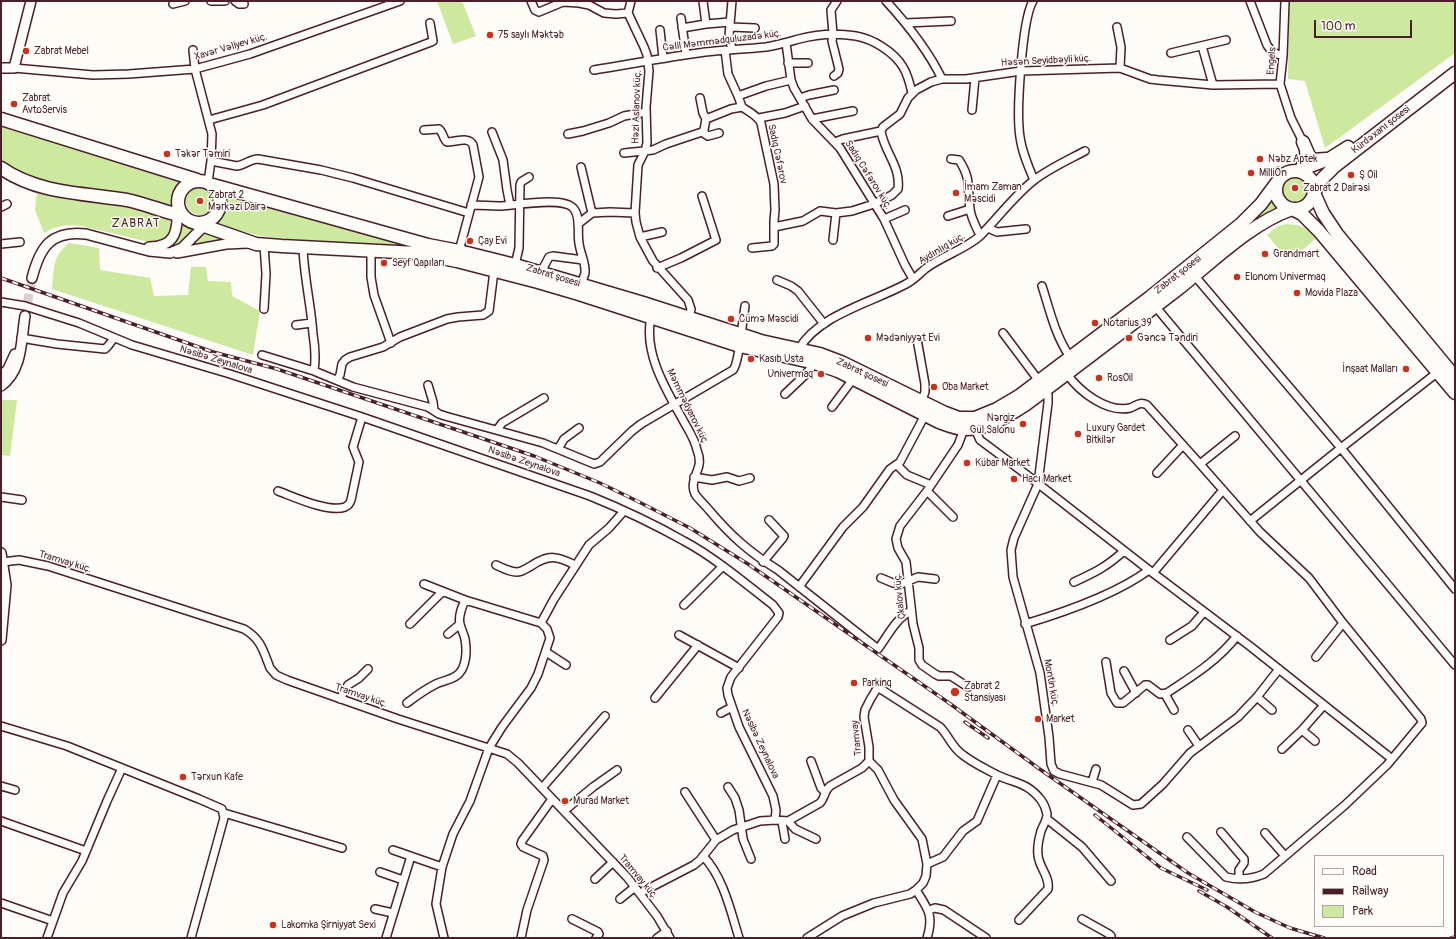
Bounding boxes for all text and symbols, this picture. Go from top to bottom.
scale bar [1316,12,1414,38]
text: 100 m [1321,19,1355,34]
street label: Cəlil Məmmədquluzadə küç. [662,28,782,54]
place label: 75 saylı Məktəb [498,29,564,41]
marker: 75 saylı Məktəb [485,30,495,40]
street label: Xavər Vəliyev küç. [193,31,269,63]
place label: Zabrat Mebel [34,45,89,57]
marker: Zabrat Mebel [21,46,31,56]
street label: Engels [1265,47,1279,75]
street label: Həsən Seyidbəyli küç. [1000,53,1092,69]
street label: Həzi Aslanov küç. [630,70,644,144]
place label: Zabrat AvtoServis [22,92,67,116]
marker: Zabrat AvtoServis [9,99,19,109]
street label: Kürdəxanı şosesi [1349,103,1413,157]
street label: Sadıq Cəfərov [765,123,789,185]
street label: Sadıq Cəfərov küç. [842,138,894,212]
place label: Təkər Təmiri [175,148,230,160]
marker: Təkər Təmiri [162,149,172,159]
place label: Nəbz Aptek [1268,153,1317,165]
marker: Nəbz Aptek [1255,154,1265,164]
place label: MilliÖn [1259,167,1287,179]
marker: MilliÖn [1246,168,1256,178]
place label: Ş Oil [1359,169,1378,181]
marker: Ş Oil [1346,170,1356,180]
place label: İmam Zaman Məscidi [964,181,1022,204]
place label: Zabrat 2 Dairəsi [1303,182,1370,194]
marker: Zabrat 2 Dairəsi [1290,183,1300,193]
marker: İmam Zaman Məscidi [951,188,961,198]
place label: Zabrat 2 Mərkəzi Dairə [208,189,266,212]
marker: Zabrat 2 Mərkəzi Dairə [195,196,205,206]
district label: ZABRAT [112,217,160,231]
street label: Aydınlıq küç. [917,230,967,268]
place label: Çay Evi [478,235,507,247]
marker: Çay Evi [465,236,475,246]
place label: Grandmart [1273,248,1319,260]
marker: Grandmart [1260,249,1270,259]
street label: Zabrat şosesi [1152,253,1204,297]
place label: Seyf Qapıları [392,257,445,269]
marker: Seyf Qapıları [379,258,389,268]
street label: Zabrat şosesi [524,262,582,290]
place label: Elonom Univermaq [1245,271,1325,283]
marker: Elonom Univermaq [1232,272,1242,282]
place label: Movida Plaza [1305,287,1358,299]
marker: Movida Plaza [1292,288,1302,298]
place label: Cümə Məscidi [739,313,799,325]
marker: Cümə Məscidi [726,314,736,324]
place label: Notarius 39 [1103,317,1152,329]
marker: Notarius 39 [1090,318,1100,328]
place label: Mədəniyyət Evi [876,332,940,344]
place label: Gəncə Təndiri [1137,332,1198,344]
marker: Mədəniyyət Evi [863,333,873,343]
marker: Gəncə Təndiri [1124,333,1134,343]
street label: Nəsibə Zeynalova [178,343,254,377]
place label: Kasıb Usta [759,353,804,365]
marker: Kasıb Usta [746,354,756,364]
street label: Zabrat şosesi [834,356,890,390]
place label: İnşaat Malları [1342,363,1398,375]
marker: İnşaat Malları [1401,364,1411,374]
street label: Məmmədyarov küç [664,367,710,445]
place label: Univermaq [767,368,813,380]
marker: Univermaq [816,369,826,379]
place label: RosOil [1107,372,1133,384]
marker: RosOil [1094,373,1104,383]
place label: Oba Market [942,381,989,393]
marker: Oba Market [929,382,939,392]
place label: Nərgiz Gül Salonu [970,412,1015,436]
marker: Nərgiz Gül Salonu [1018,419,1028,429]
place label: Luxury Gardet Bitkilər [1086,422,1145,446]
marker: Luxury Gardet Bitkilər [1073,429,1083,439]
street label: Nəsibə Zeynalova [486,444,562,480]
place label: Kübar Market [975,457,1030,469]
marker: Kübar Market [962,458,972,468]
place label: Hacı Market [1022,473,1071,485]
marker: Hacı Market [1009,474,1019,484]
street label: Tramvay küç. [37,548,93,576]
street label: Çkalov küç. [892,572,908,620]
street label: Montin küç. [1041,658,1061,708]
place label: Parkinq [862,677,892,689]
marker: Parkinq [849,678,859,688]
place label: Zabrat 2 Stansiyası [964,680,1006,704]
street label: Tramvay küç. [333,681,389,711]
marker: Zabrat 2 Stansiyası [949,686,961,698]
street label: Nəsibə Zeynalova [739,707,781,781]
place label: Market [1046,713,1075,725]
marker: Market [1033,714,1043,724]
street label: Tramvay [849,720,865,756]
place label: Tərxun Kafe [191,771,243,783]
marker: Tərxun Kafe [178,772,188,782]
place label: Murad Market [573,795,629,807]
marker: Murad Market [560,796,570,806]
street label: Tramvay küç. [616,852,660,902]
legend [1314,855,1444,927]
text: Road [1352,864,1377,879]
text: Railway [1352,884,1388,899]
text: Park [1352,904,1373,919]
place label: Lakomka Şirniyyat Sexi [281,919,376,931]
marker: Lakomka Şirniyyat Sexi [268,920,278,930]

